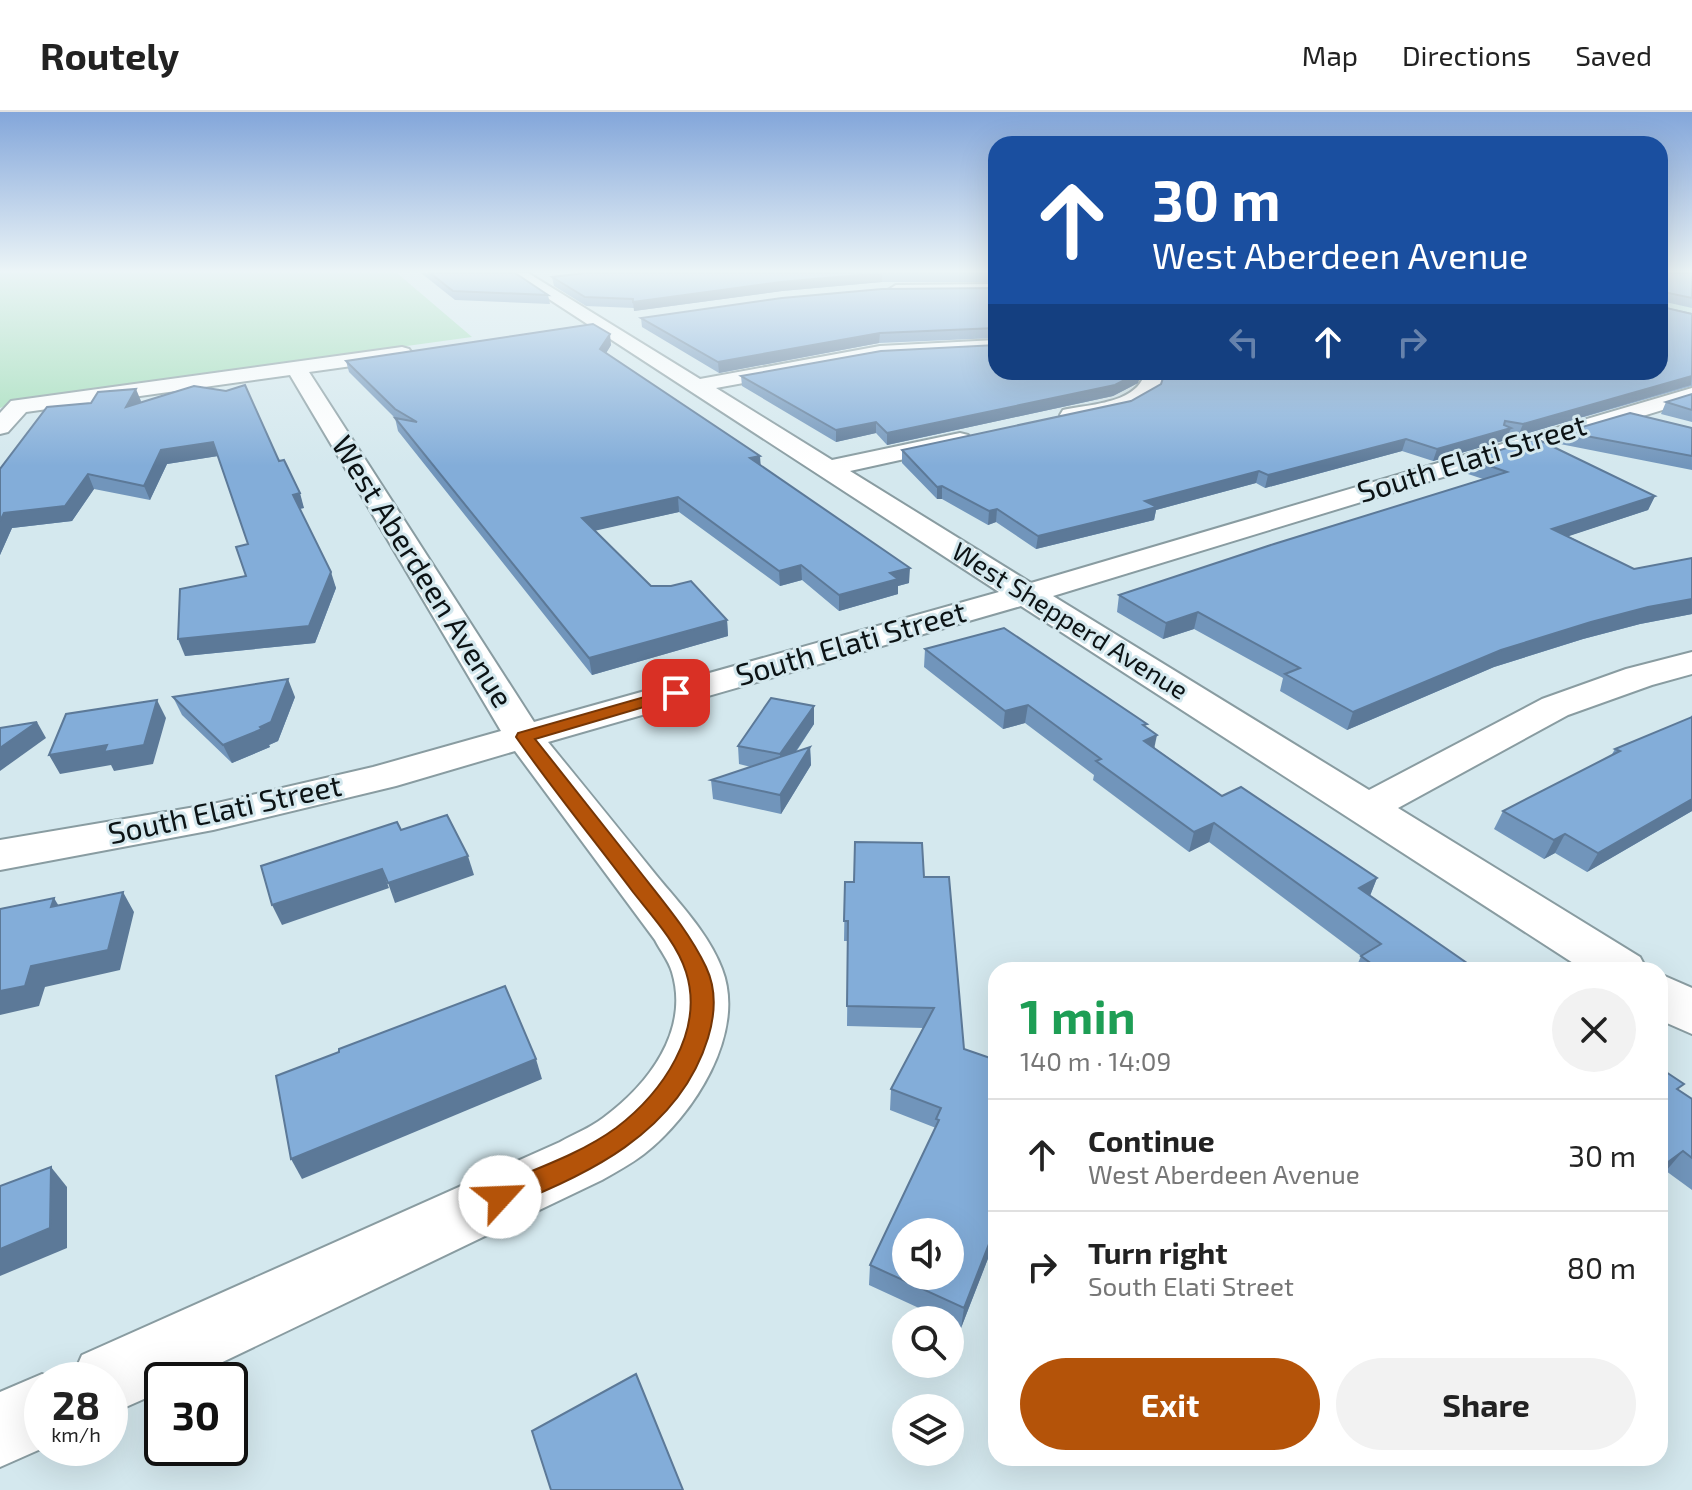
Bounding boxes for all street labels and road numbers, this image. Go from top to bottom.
street label: South Elati Street [1353,405,1590,509]
street label: West Aberdeen Avenue [325,428,522,713]
street label: West Shepperd Avenue [947,534,1194,705]
street label: South Elati Street [731,592,970,692]
street label: South Elati Street [105,766,345,850]

